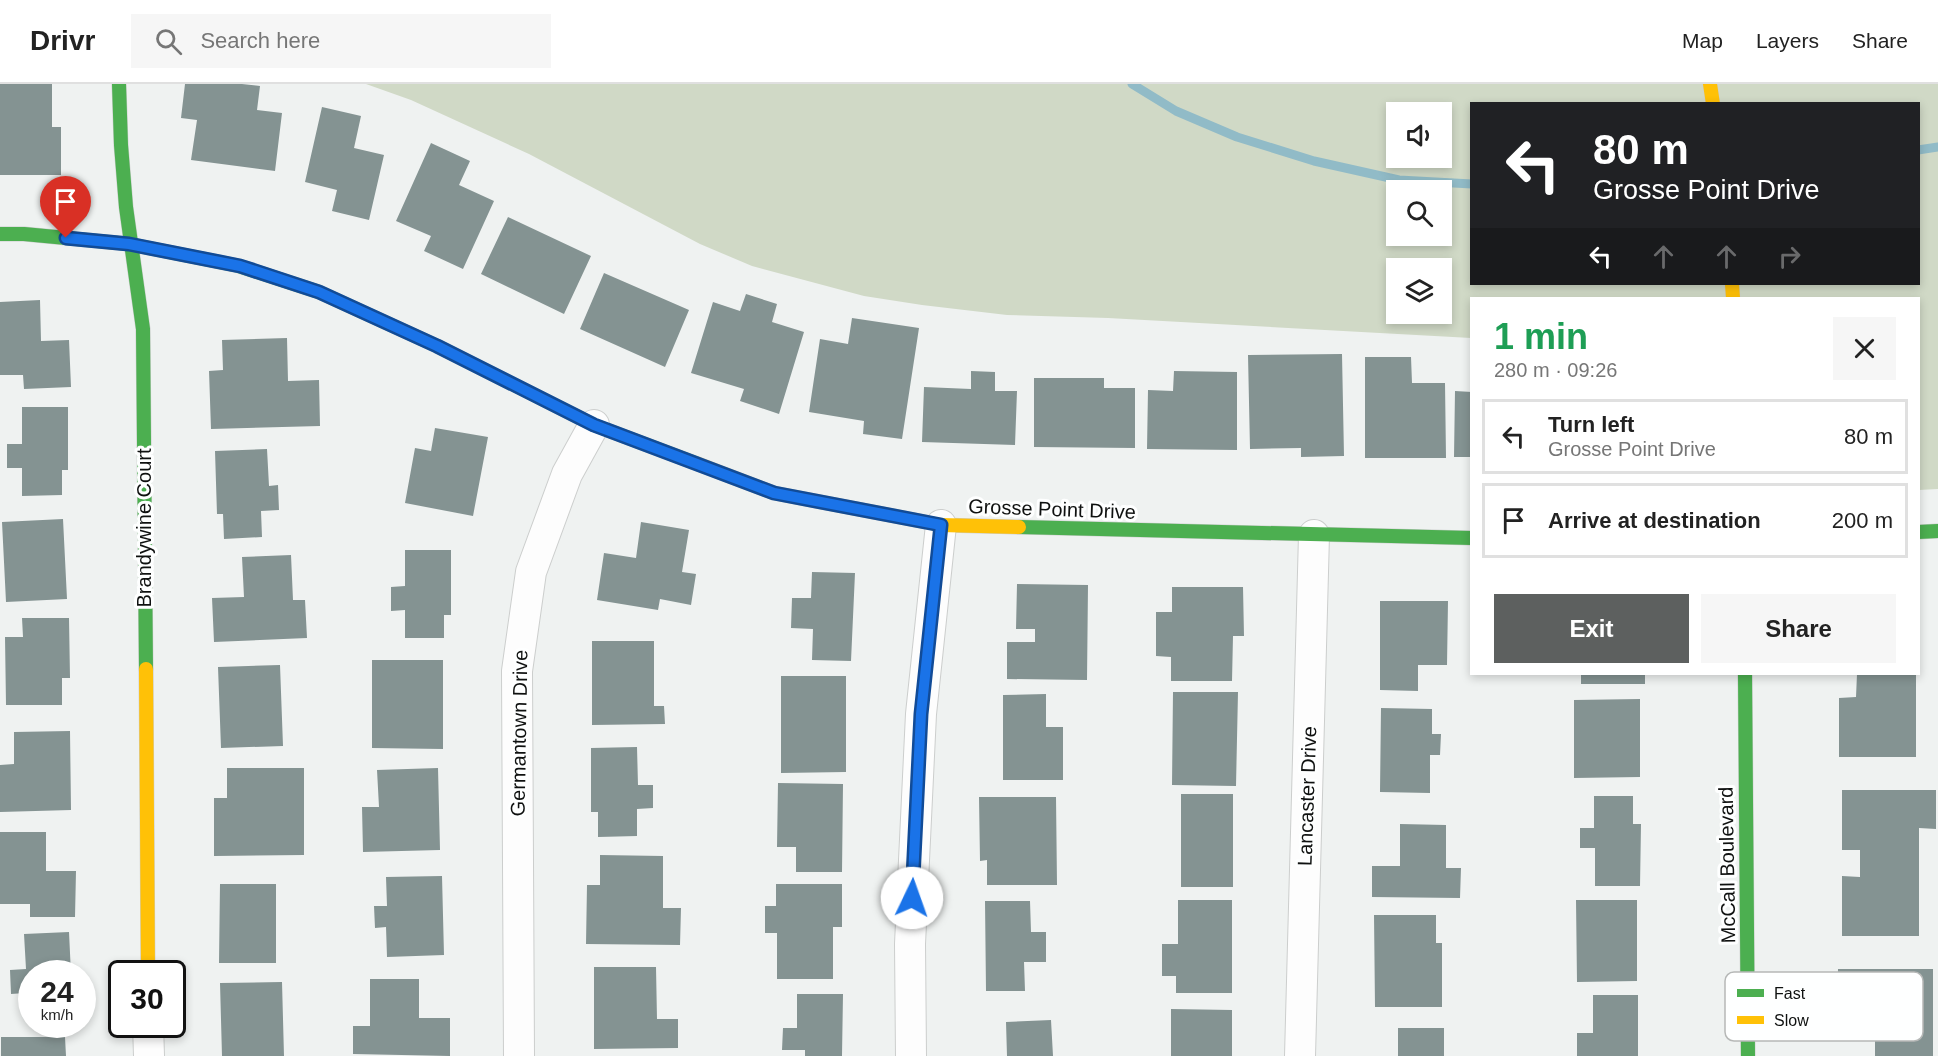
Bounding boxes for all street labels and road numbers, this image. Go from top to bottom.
street label: Brandywine Court [133,448,155,607]
street label: Grosse Point Drive [968,495,1136,523]
street label: Germantown Drive [507,649,531,817]
street label: Lancaster Drive [1294,726,1320,866]
street label: McCall Boulevard [1715,786,1739,944]

